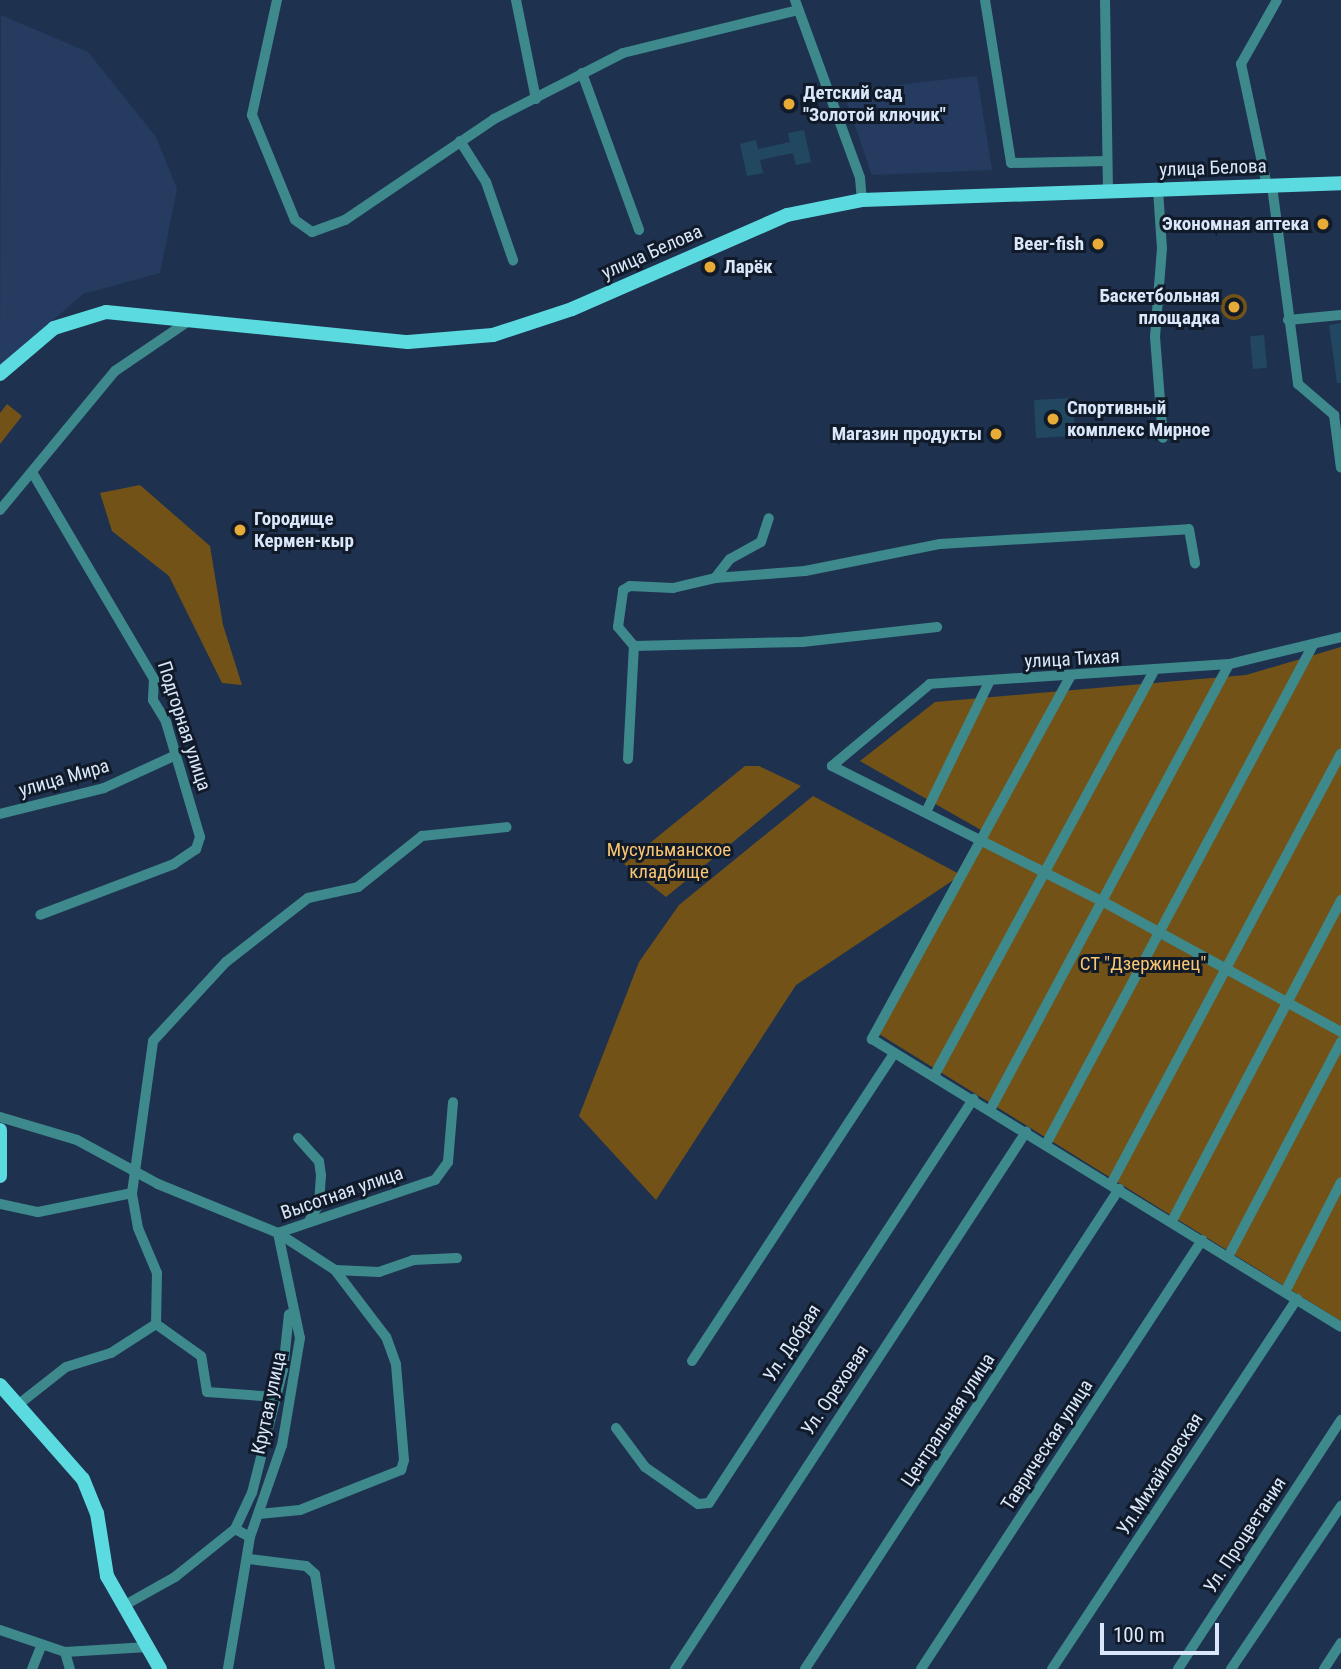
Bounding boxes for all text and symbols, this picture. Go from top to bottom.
place label: Детский сад "Золотой ключик" [803,82,946,126]
marker: Детский сад "Золотой ключик" [781,96,797,112]
street label: улица Белова [1159,155,1267,181]
place label: Экономная аптека [1162,213,1309,235]
marker: Экономная аптека [1315,216,1331,232]
street label: улица Белова [598,220,706,284]
place label: Beer-fish [1014,233,1084,255]
marker: Beer-fish [1090,236,1106,252]
place label: Ларёк [724,256,773,278]
marker: Ларёк [702,259,718,275]
place label: Баскетбольная площадка [1099,285,1220,329]
marker: Баскетбольная площадка [1226,299,1242,315]
place label: Спортивный комплекс Мирное [1067,397,1210,441]
marker: Спортивный комплекс Мирное [1045,411,1061,427]
place label: Магазин продукты [832,423,982,445]
marker: Магазин продукты [988,426,1004,442]
place label: Городище Кермен-кыр [254,508,354,552]
marker: Городище Кермен-кыр [232,522,248,538]
street label: улица Тихая [1024,645,1120,673]
street label: Подгорная улица [152,658,216,794]
street label: улица Мира [16,754,112,802]
park label: Мусульманское кладбище [607,839,731,883]
park label: СТ "Дзержинец" [1080,953,1206,975]
street label: Высотная улица [278,1161,406,1225]
street label: Ул. Добрая [759,1300,825,1386]
street label: Ул. Ореховая [796,1340,874,1440]
street label: Центральная улица [896,1349,1000,1491]
street label: Крутая улица [247,1350,291,1456]
street label: Таврическая улица [996,1375,1098,1515]
street label: Ул.Михайловская [1112,1409,1208,1539]
street label: Ул. Процветания [1199,1473,1291,1597]
scale bar [1103,1610,1222,1654]
text: 100 m [1113,1623,1165,1647]

